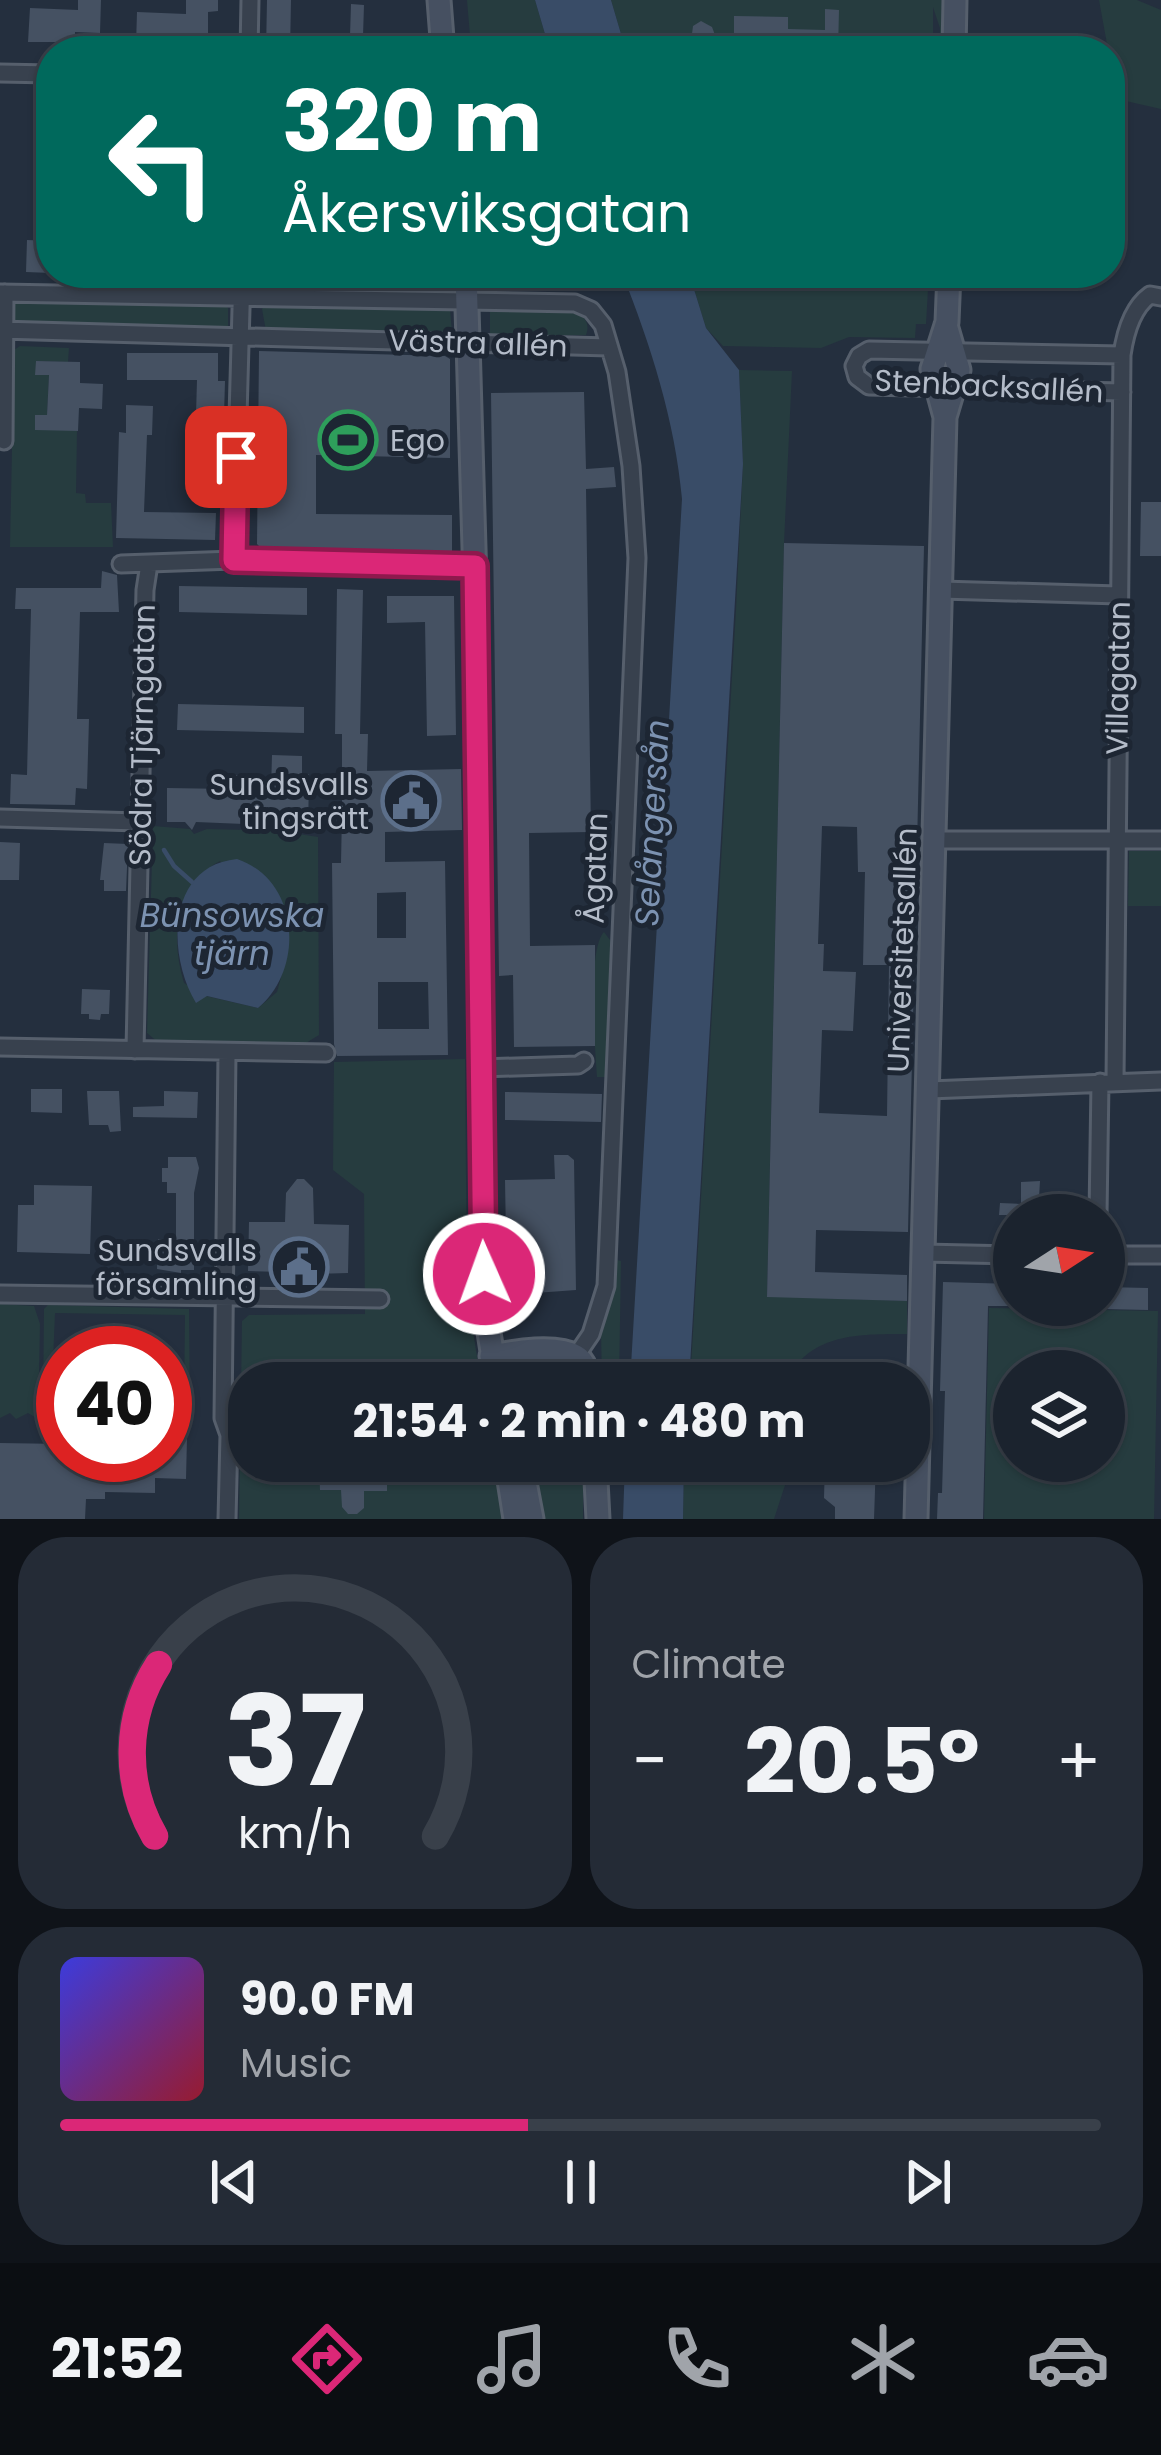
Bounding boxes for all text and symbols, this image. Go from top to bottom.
text: 320 m [282,63,542,180]
icon: left [84,84,240,240]
text: Åkersviksgatan [282,175,691,251]
street label: Västra allén [388,318,568,368]
street label: Stenbacksallén [874,359,1104,413]
pin [185,406,287,508]
sports icon: Ego [317,409,379,471]
place label: Ego [390,419,445,462]
icon: arrive [203,424,269,490]
street label: Villagatan [1095,601,1141,755]
street label: Södra Tjärngatan [118,604,166,866]
water label: Selångersån [623,718,681,928]
place label: Sundsvalls tingsrätt [210,763,369,840]
public building icon: Sundsvalls tingsrätt [380,770,442,832]
street label: Ågatan [572,812,618,924]
street label: Universitetsallén [876,827,928,1073]
water label: Bünsowska tjärn [140,892,324,977]
north arrow [993,1194,1125,1326]
map controls [993,1194,1125,1482]
position arrow [421,1211,547,1337]
place label: Sundsvalls församling [96,1229,257,1306]
public building icon: Sundsvalls församling [268,1236,330,1298]
speed limit sign: 40 [36,1326,192,1482]
button: layers [993,1350,1125,1482]
text: 21:54 · 2 min · 480 m [353,1390,805,1453]
text: Climate [632,1637,786,1692]
text: 37 [224,1654,366,1829]
text: 20.5° [744,1698,980,1825]
text: − [632,1715,668,1807]
text: + [1056,1715,1101,1807]
text: km/h [238,1803,352,1863]
text: 90.0 FM [240,1968,415,2031]
text: Music [240,2036,352,2091]
icon: previous [201,2149,267,2215]
icon: pause [548,2149,614,2215]
icon: next [895,2149,961,2215]
icon: directions [285,2317,369,2401]
icon: music [470,2317,554,2401]
icon: phone [655,2317,739,2401]
icon: climate [841,2317,925,2401]
icon: car [1026,2317,1110,2401]
text: 21:52 [51,2321,183,2397]

